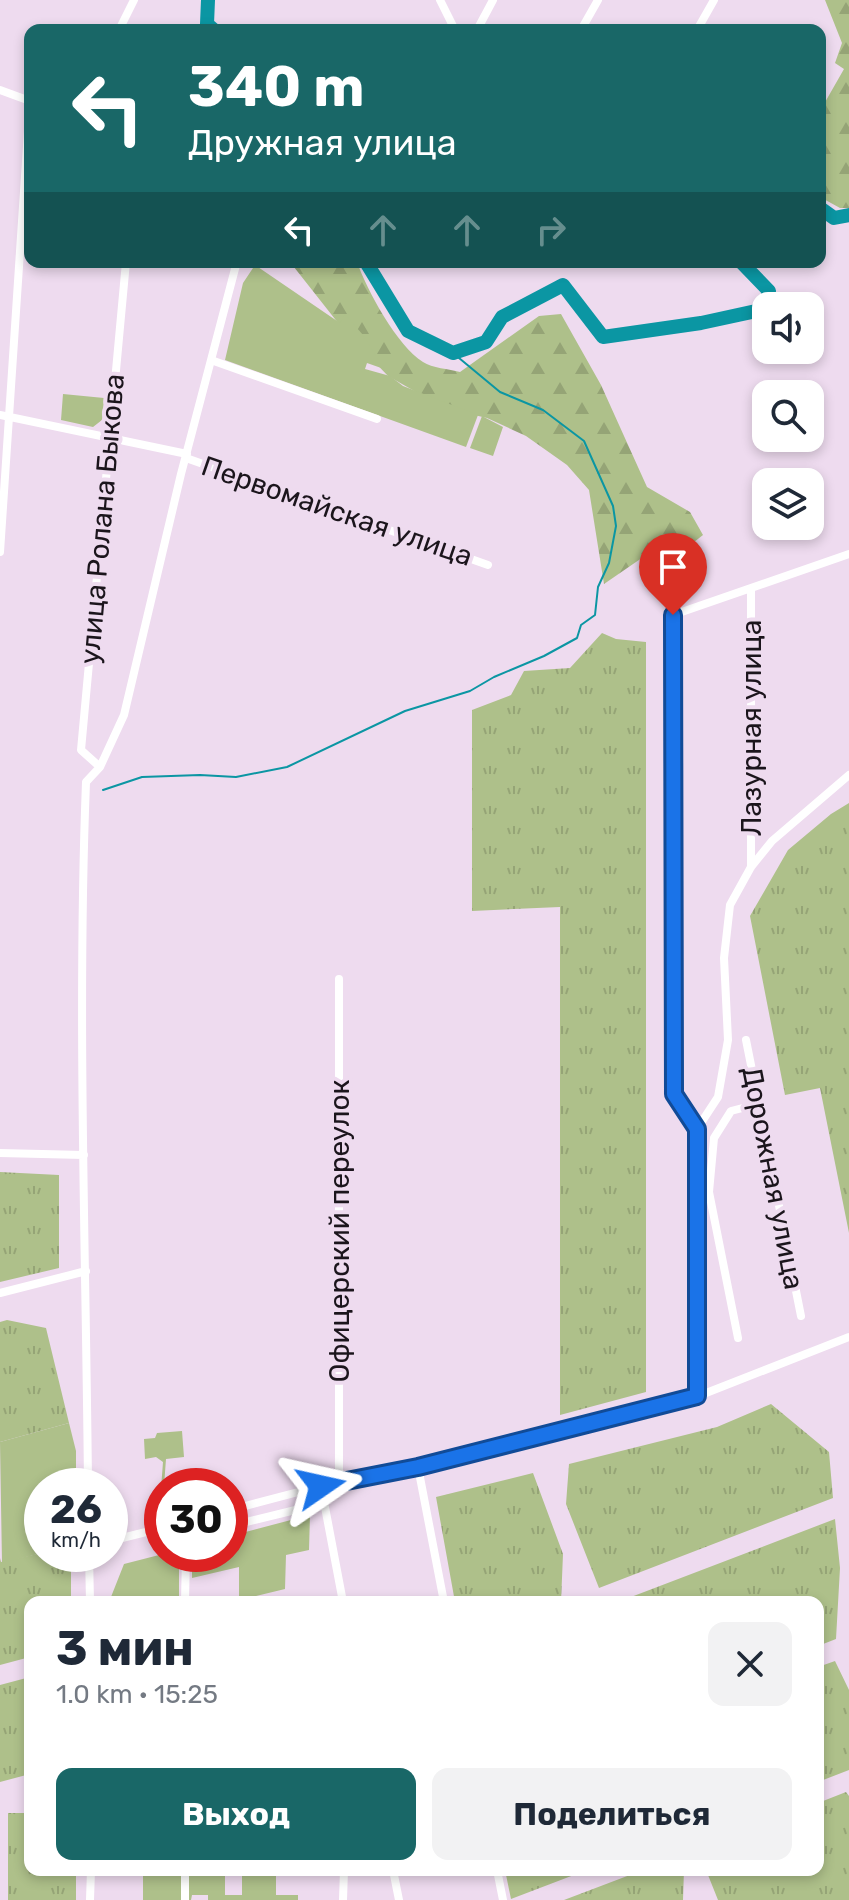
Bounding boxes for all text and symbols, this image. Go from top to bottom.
text: 340 m [188,54,364,120]
icon: left [56,56,160,160]
text: Дружная улица [188,121,457,164]
icon: left [277,208,321,252]
icon: ahead [361,208,405,252]
icon: ahead [445,208,489,252]
icon: right [529,208,573,252]
map controls [752,292,824,540]
button: sound [752,292,824,364]
street label: улица Ролана Быкова [73,372,131,666]
button: search [752,380,824,452]
street label: Первомайская улица [197,449,477,573]
button: layers [752,468,824,540]
pin [639,533,707,615]
icon: arrive [651,545,695,589]
street label: Лазурная улица [735,620,768,836]
street label: Дорожная улица [735,1064,811,1292]
street label: Офицерский переулок [323,1079,356,1383]
position arrow [279,1444,363,1528]
speed limit sign: 30 [144,1468,248,1572]
text: 26 [50,1486,102,1533]
text: km/h [51,1528,101,1552]
text: 3 мин [56,1620,194,1677]
button: close [708,1622,792,1706]
text: 1.0 km · 15:25 [56,1679,218,1710]
button: Выход [56,1768,416,1860]
button: Поделиться [432,1768,792,1860]

